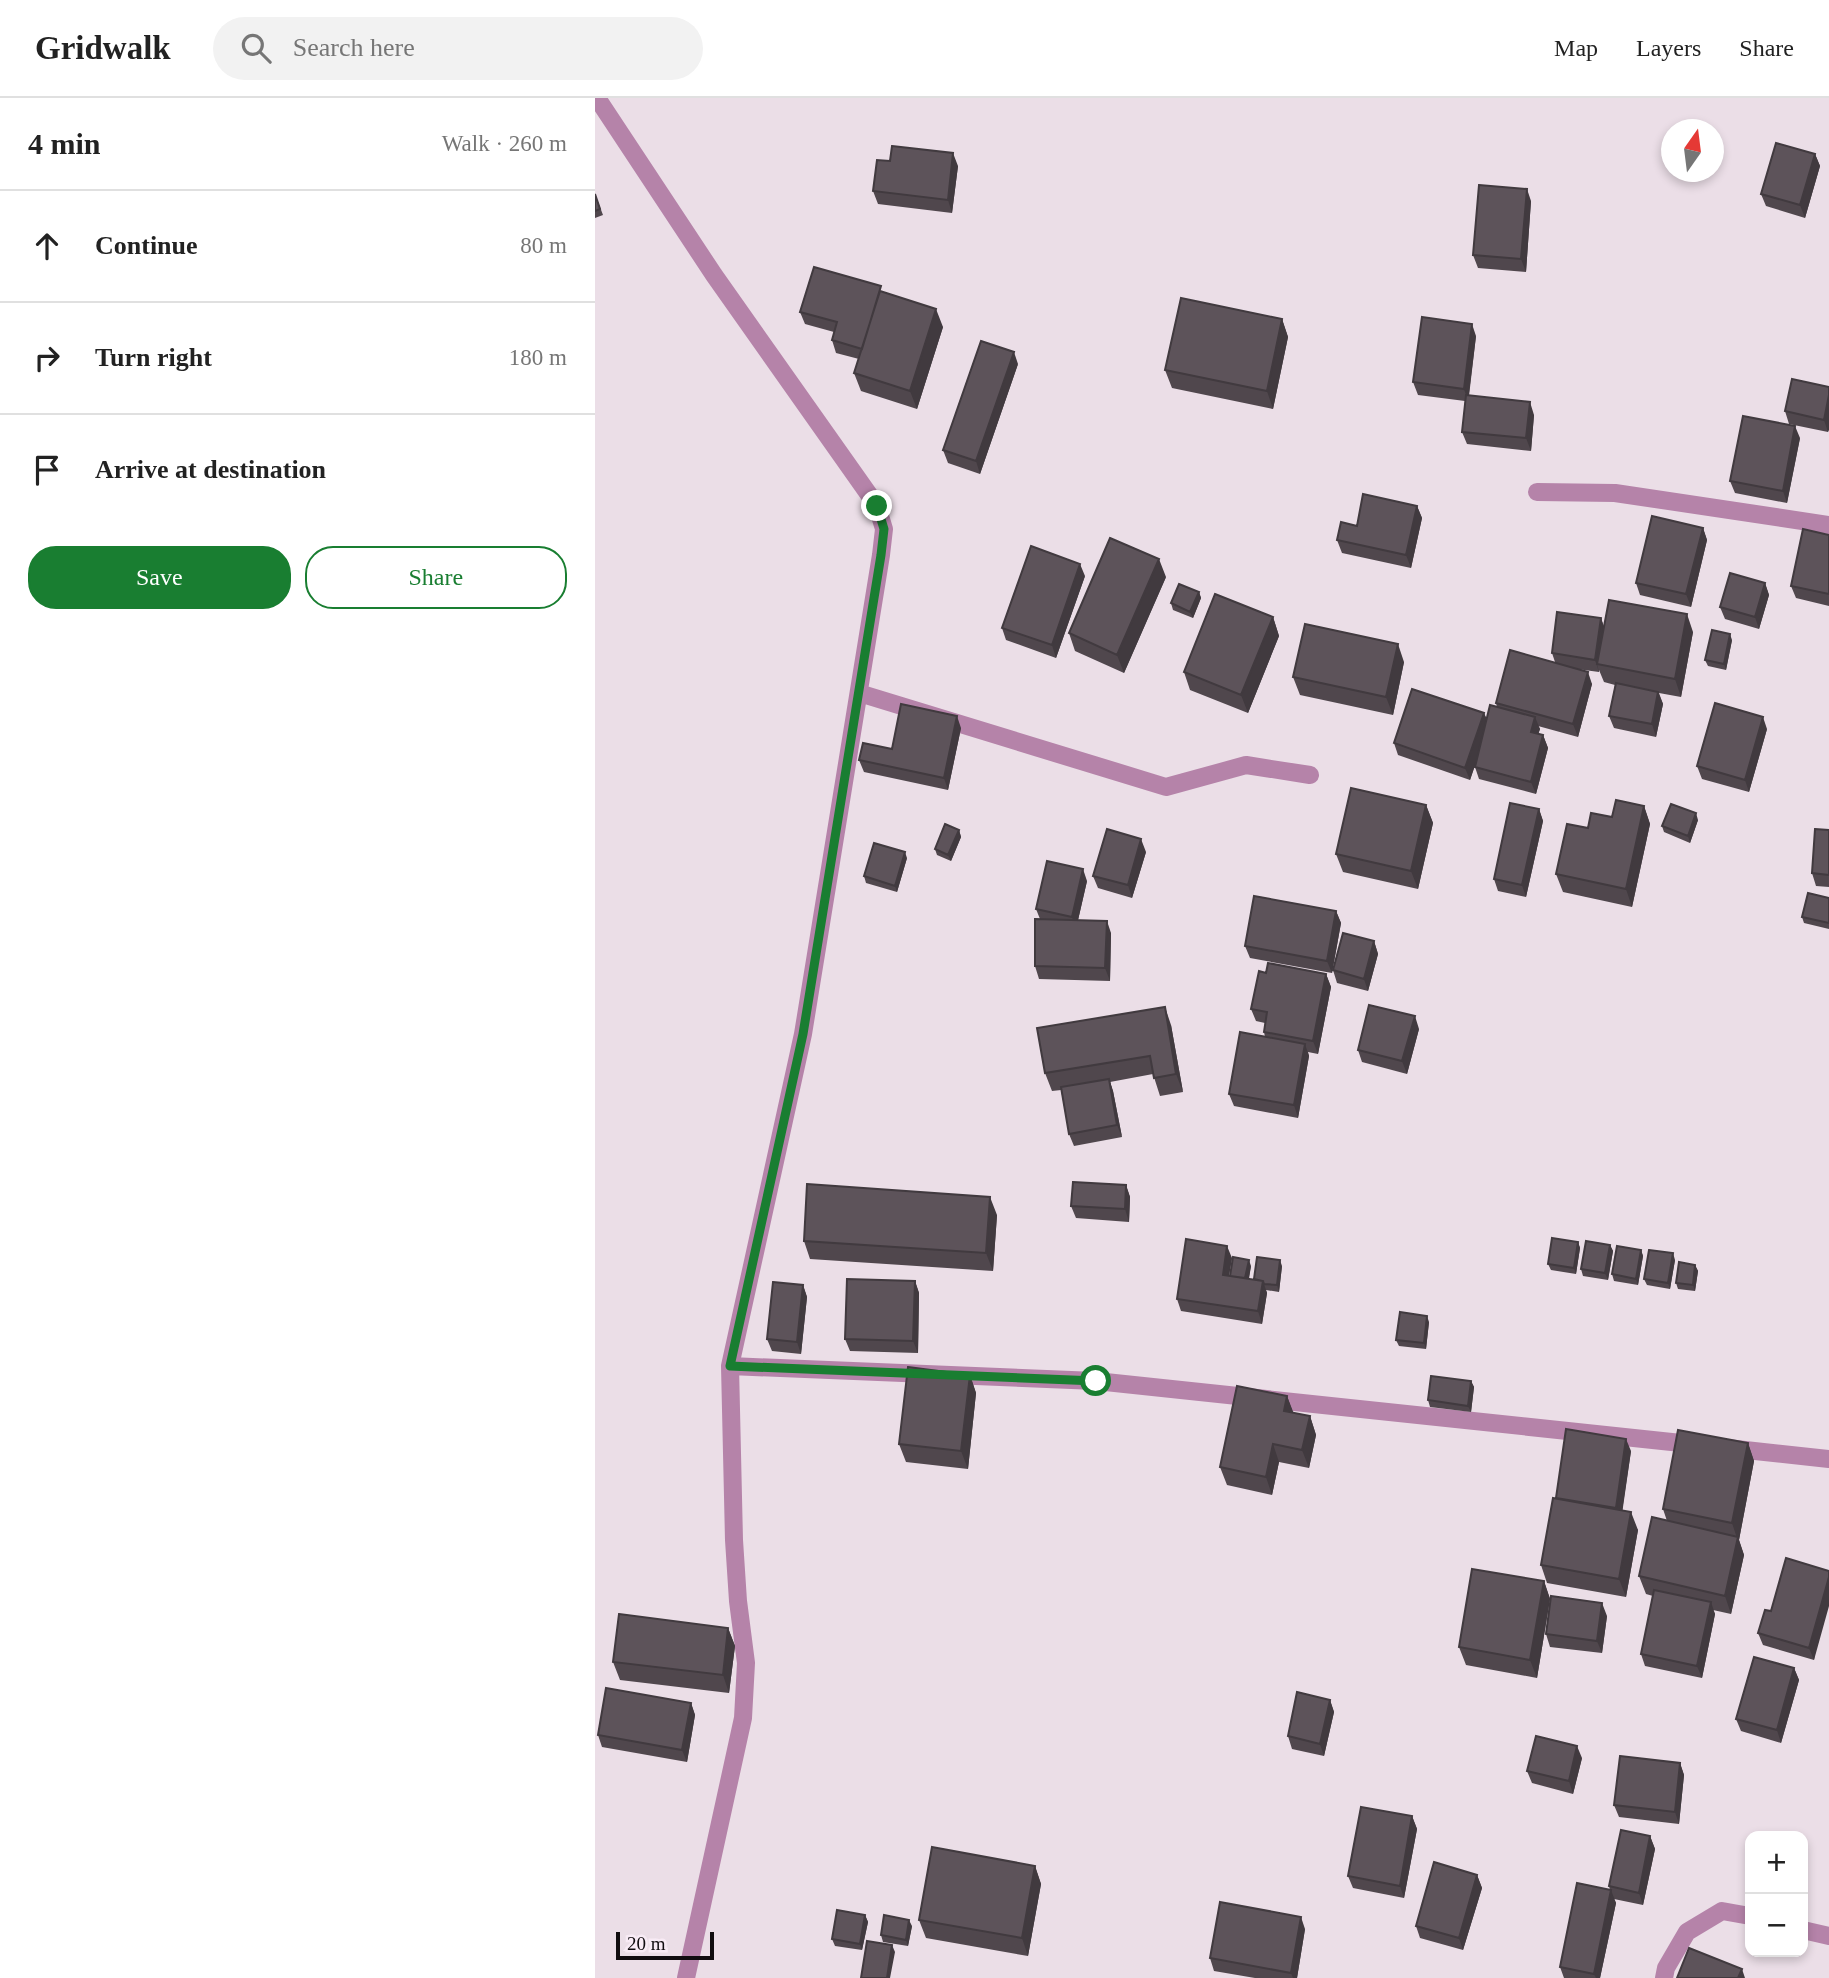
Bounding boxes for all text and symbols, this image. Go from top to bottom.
search box [213,17,703,80]
icon: search [237,29,275,67]
text: Gridwalk [35,30,171,66]
text: Search here [293,33,415,62]
text: Map [1554,35,1598,61]
text: Layers [1636,35,1701,61]
text: Share [1739,35,1794,61]
north arrow [1661,119,1724,182]
text: 4 min [28,127,101,160]
text: Walk · 260 m [442,131,567,156]
icon: ahead [28,227,66,265]
text: Continue [95,231,198,260]
text: 80 m [520,233,567,258]
icon: right [28,339,66,377]
text: Turn right [95,343,212,372]
text: 180 m [509,345,567,370]
icon: arrive [28,451,66,489]
text: Arrive at destination [95,455,326,484]
route end [861,490,892,521]
button: Save [28,546,291,609]
button: Share [305,546,567,609]
route start [1080,1365,1111,1396]
map controls [1745,1831,1808,1957]
button: + [1745,1831,1808,1894]
button: − [1745,1894,1808,1957]
scale bar [616,1929,714,1961]
text: 20 m [627,1933,666,1954]

